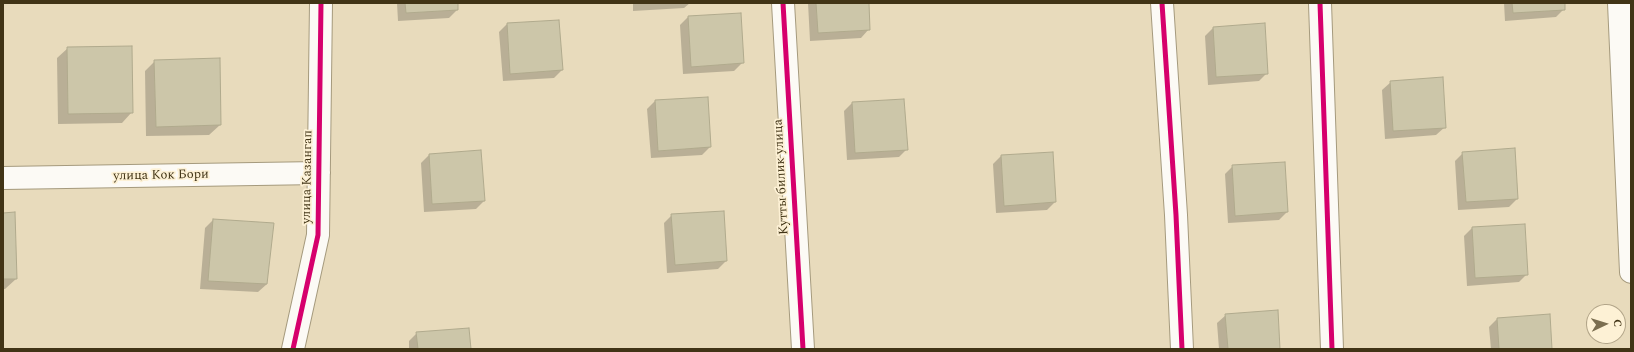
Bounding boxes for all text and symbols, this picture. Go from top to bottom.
street label: Кутты билик улица [771,119,793,235]
street label: улица Казангап [299,130,317,224]
street label: улица Кок Бори [113,167,209,185]
north arrow [1586,304,1626,344]
text: С [1609,319,1626,328]

